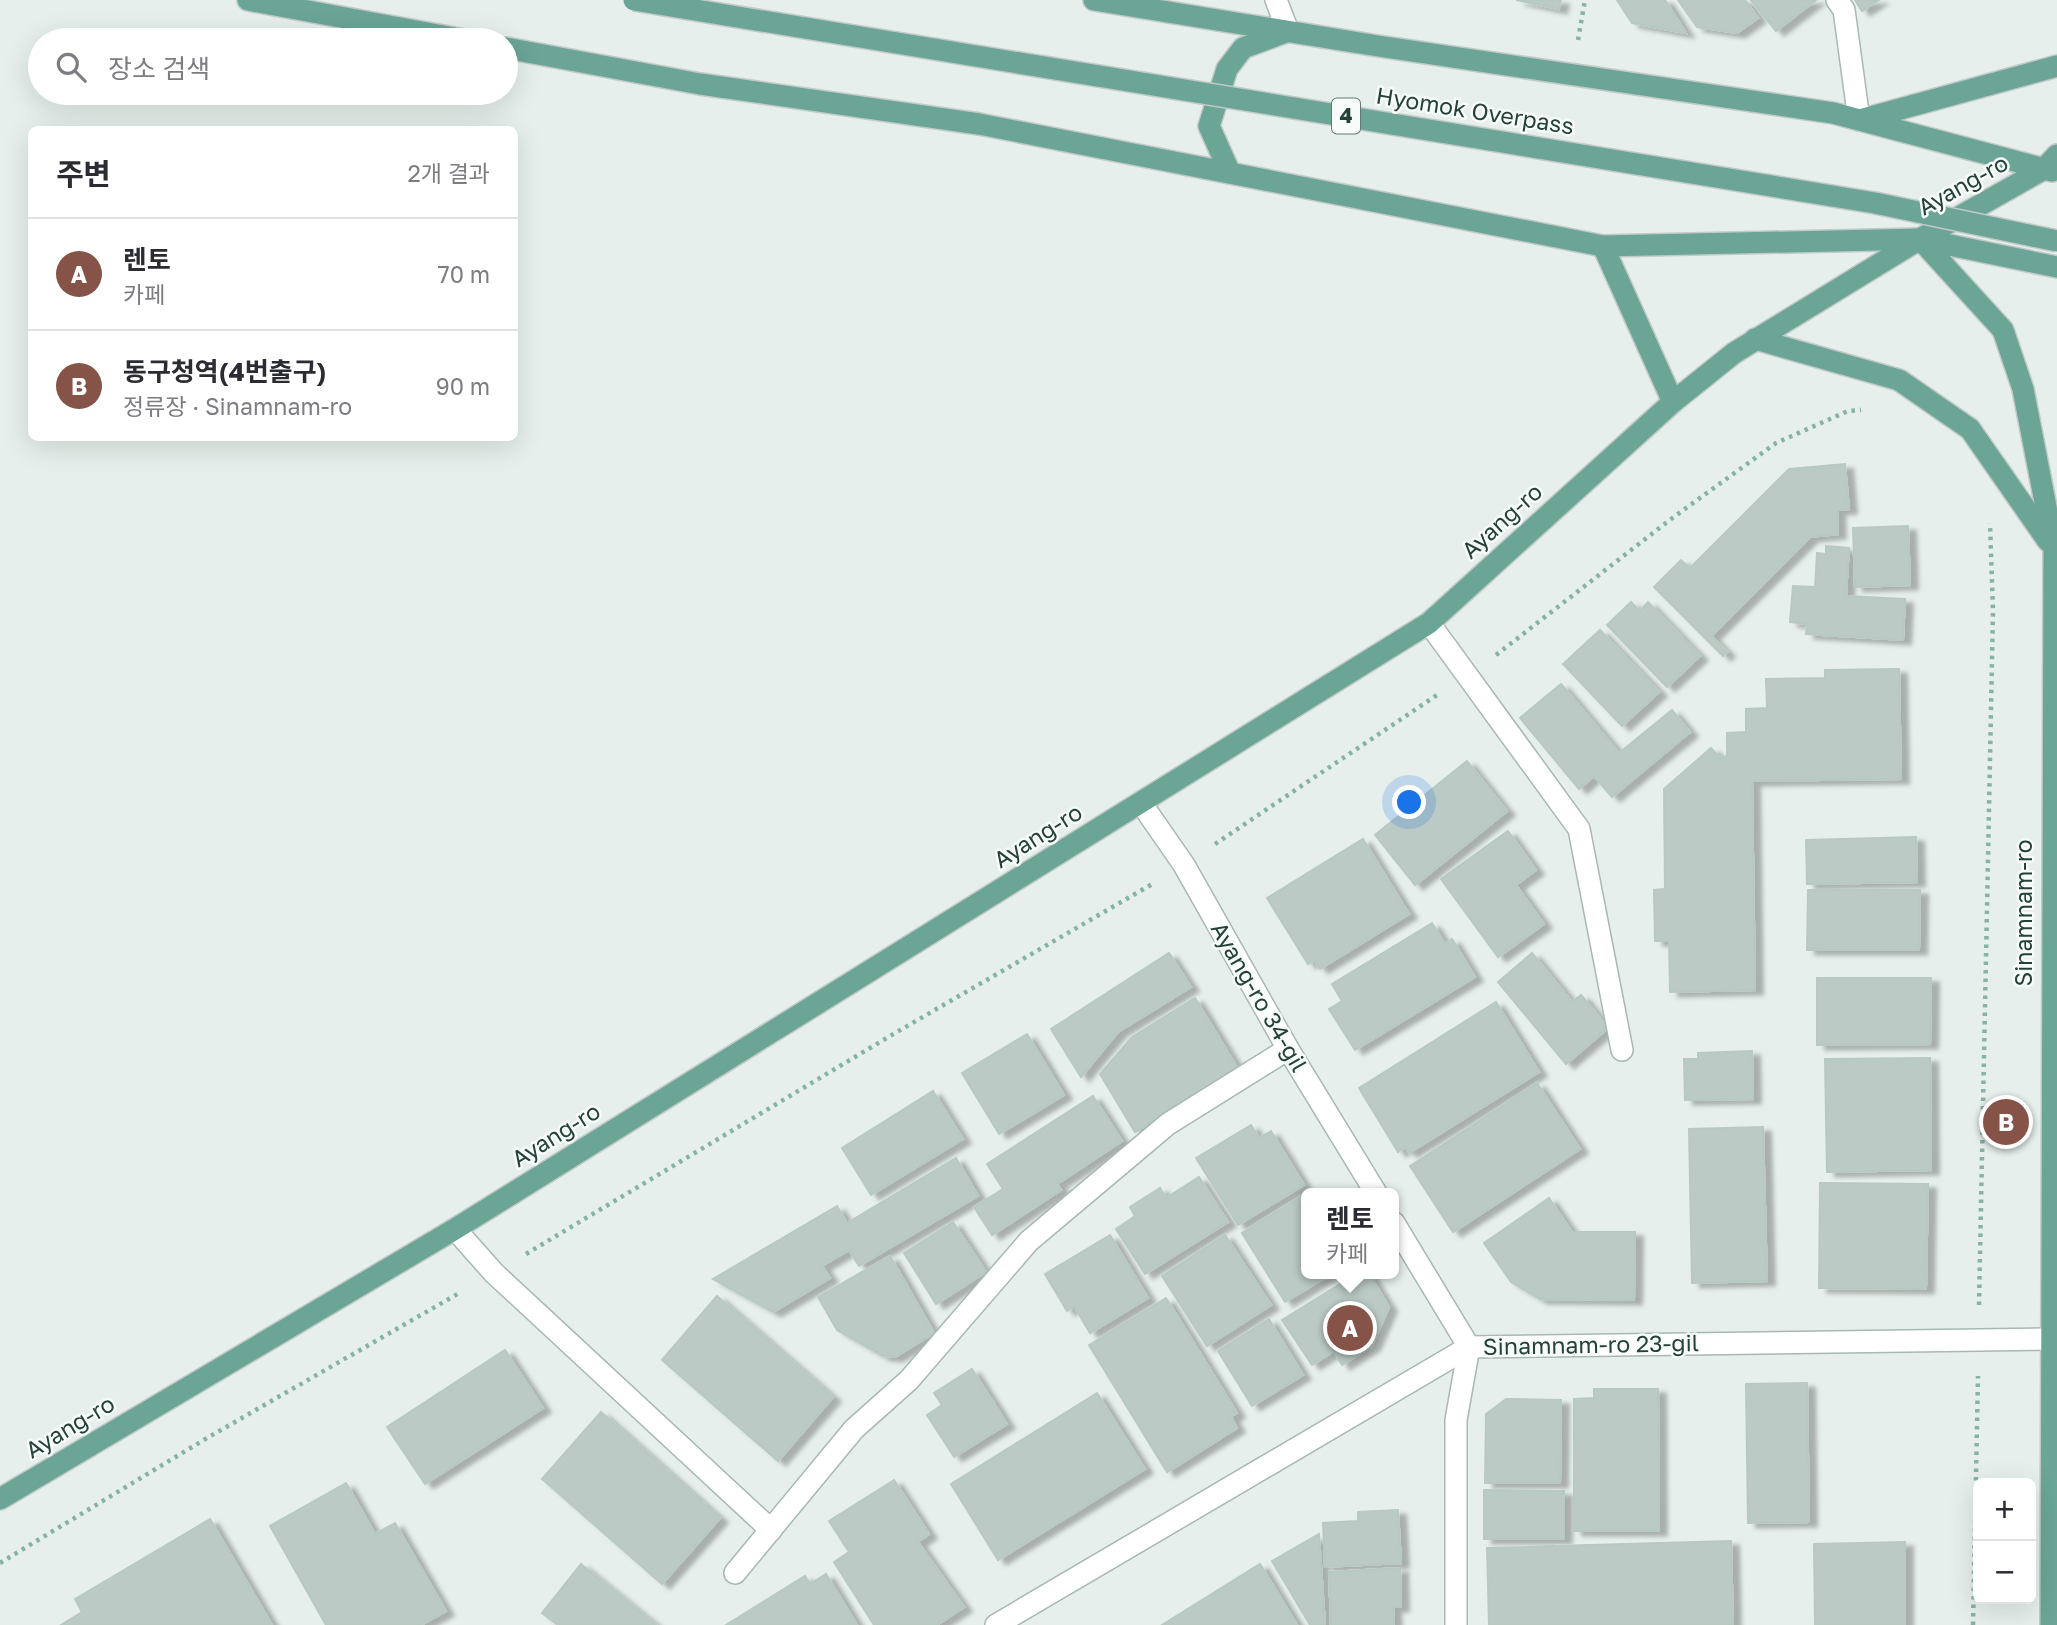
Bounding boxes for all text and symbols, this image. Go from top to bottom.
search box [28,28,518,105]
icon: search [52,48,90,86]
text: 장소 검색 [108,53,210,84]
street label: Hyomok Overpass [1374,81,1576,139]
road number: 4 [1332,99,1360,134]
street label: Ayang-ro [1913,148,2013,220]
text: 주변 [56,156,111,192]
text: 2개 결과 [407,159,490,187]
text: 렌토 [123,244,171,275]
text: A [71,260,87,288]
text: 70 m [437,260,490,288]
text: 카페 [123,280,165,308]
text: 동구청역(4번출구) [123,356,326,387]
text: B [71,372,87,400]
text: 90 m [436,372,490,400]
text: 정류장 · Sinamnam-ro [123,392,352,420]
street label: Ayang-ro [1455,477,1547,564]
your location [1392,785,1426,819]
street label: Ayang-ro [988,797,1087,873]
street label: Sinamnam-ro [2009,839,2037,987]
street label: Ayang-ro 34-gil [1206,917,1314,1076]
street label: Ayang-ro [506,1096,605,1172]
pin: B [1983,1096,2029,1148]
popup [1301,1188,1399,1279]
text: 렌토 [1326,1203,1374,1234]
text: 카페 [1326,1239,1368,1267]
pin: A [1327,1302,1373,1354]
street label: Sinamnam-ro 23-gil [1483,1328,1699,1360]
street label: Ayang-ro [20,1389,119,1464]
map controls [1973,1478,2036,1604]
button: + [1973,1478,2036,1541]
button: − [1973,1541,2036,1604]

